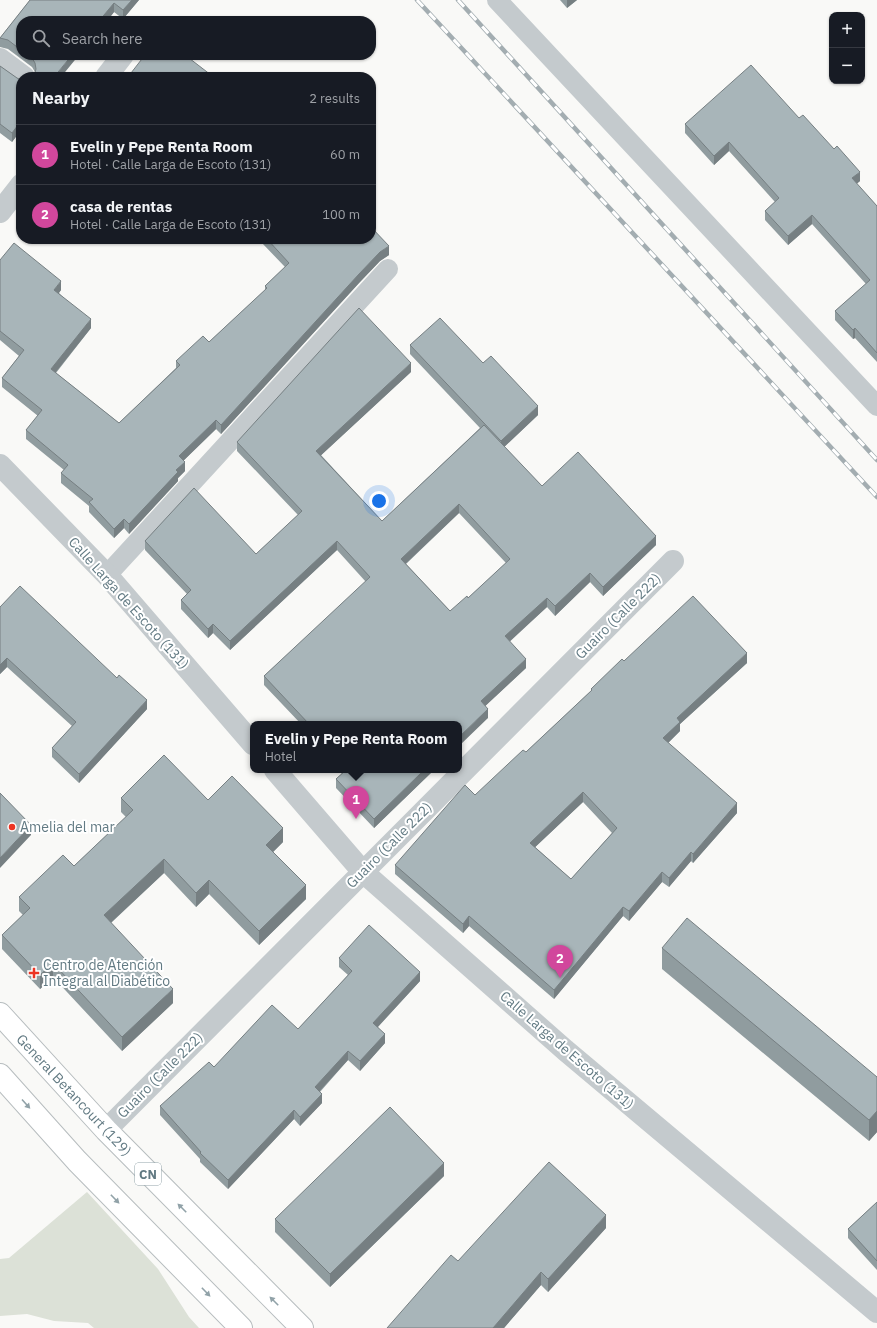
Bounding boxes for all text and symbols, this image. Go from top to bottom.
map controls [829,12,865,84]
button: + [829,12,865,48]
search box [16,16,376,60]
icon: search [30,27,52,49]
text: Search here [62,29,142,48]
button: − [829,48,865,84]
text: Nearby [32,87,90,109]
text: 2 results [309,90,360,107]
text: Evelin y Pepe Renta Room [70,137,253,156]
text: 1 [41,146,49,163]
text: 60 m [330,146,360,163]
text: Hotel · Calle Larga de Escoto (131) [70,156,271,173]
text: casa de rentas [70,197,172,216]
text: 2 [41,206,49,223]
text: 100 m [322,206,360,223]
text: Hotel · Calle Larga de Escoto (131) [70,216,271,233]
your location [369,491,389,511]
street label: Calle Larga de Escoto (131) [65,533,193,673]
street label: Guairo (Calle 222) [571,569,665,663]
popup [250,721,462,773]
text: Evelin y Pepe Renta Room [265,729,447,748]
text: Hotel [265,748,296,765]
pin: 1 [343,786,369,819]
street label: Guairo (Calle 222) [342,798,436,892]
place label: Amelia del mar [20,818,115,836]
marker: Amelia del mar [7,822,17,832]
pin: 2 [547,945,573,978]
place label: Centro de Atención Integral al Diabético [43,956,170,990]
marker: Centro de Atención Integral al Diabético [28,967,40,979]
street label: Calle Larga de Escoto (131) [496,987,638,1113]
street label: Guairo (Calle 222) [113,1028,207,1122]
street label: General Betancourt (129) [13,1030,135,1160]
one-way arrow [21,1099,31,1109]
road number: CN [135,1163,161,1185]
one-way arrow [110,1194,120,1204]
one-way arrow [178,1203,187,1213]
one-way arrow [201,1287,211,1297]
one-way arrow [269,1296,279,1306]

